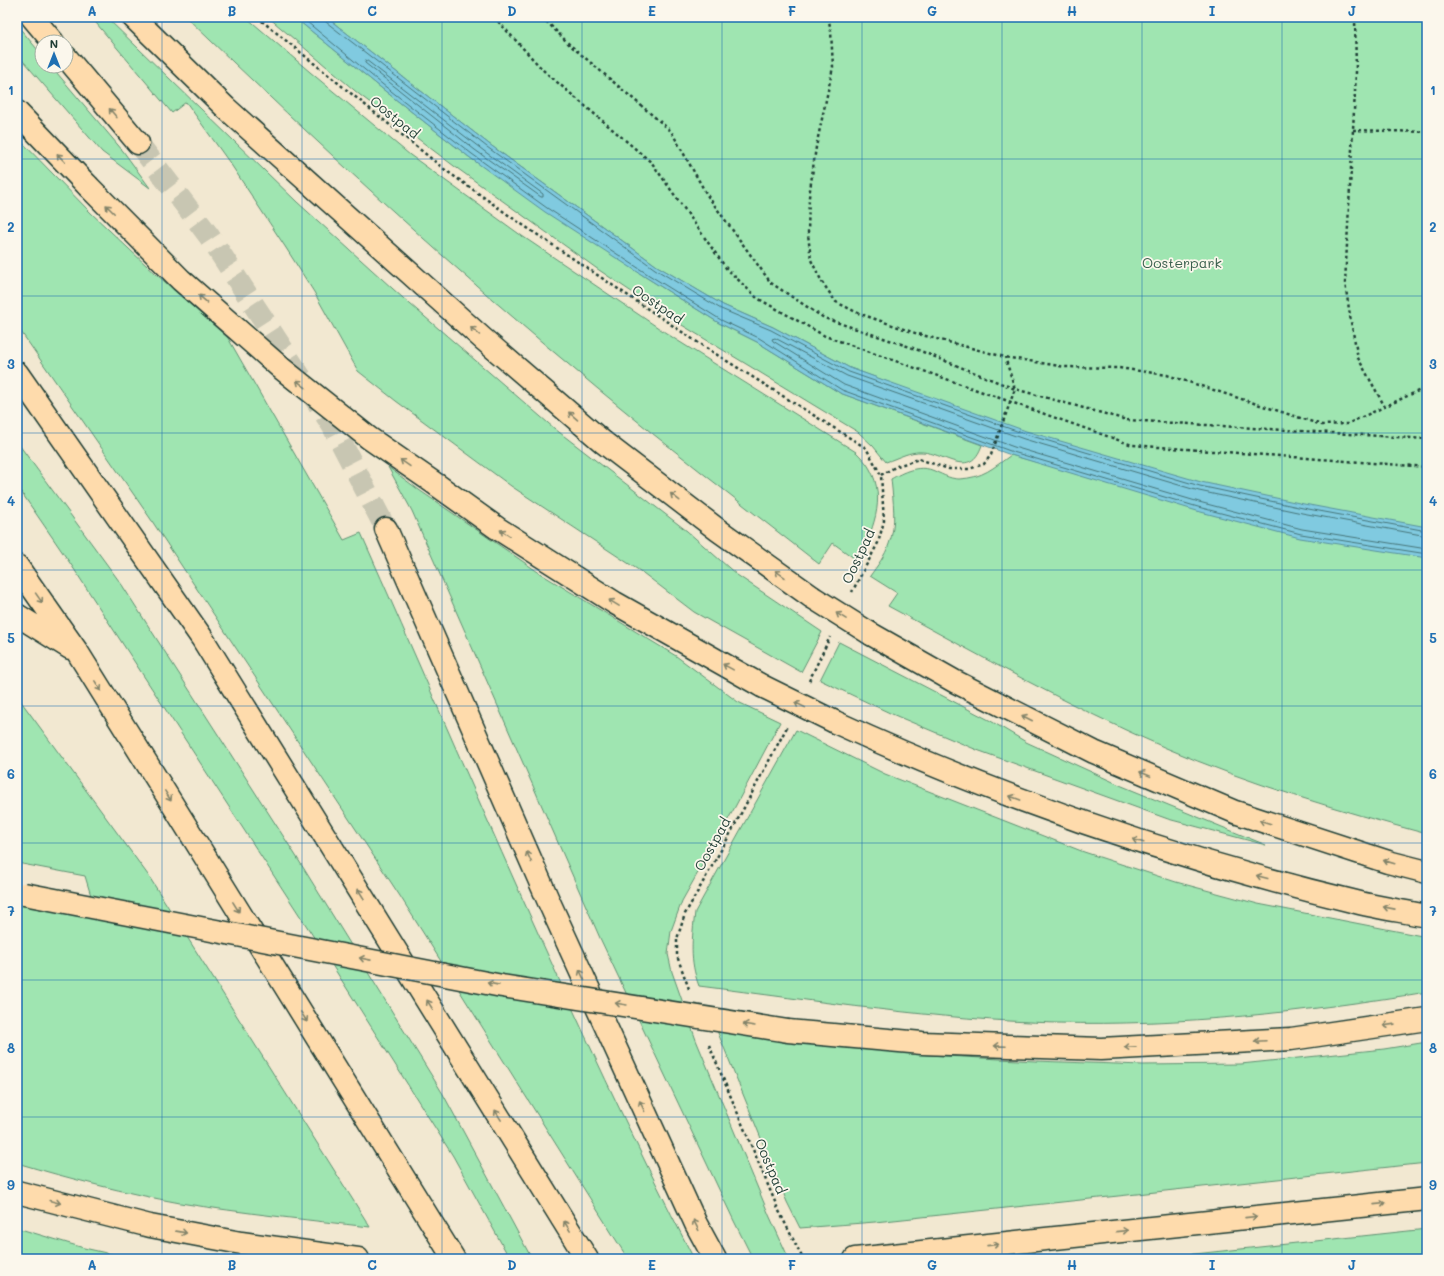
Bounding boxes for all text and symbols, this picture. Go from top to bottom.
text: A [87,2,97,19]
text: B [228,2,237,19]
text: C [367,2,377,19]
text: D [507,2,517,19]
text: E [648,2,656,19]
text: F [788,2,796,19]
text: G [927,2,937,19]
text: H [1067,2,1077,19]
text: I [1209,2,1216,19]
text: J [1348,2,1356,19]
north arrow [34,34,74,74]
text: N [50,36,58,51]
text: 1 [8,81,14,98]
text: 1 [1430,81,1436,98]
street label: Oostpad [366,91,424,143]
one-way arrow [109,108,118,119]
one-way arrow [56,153,66,163]
one-way arrow [105,204,115,214]
text: 2 [7,218,15,235]
text: 2 [1429,218,1437,235]
park label: Oosterpark [1142,253,1222,272]
street label: Oostpad [628,280,688,328]
one-way arrow [197,295,208,304]
one-way arrow [470,327,480,336]
text: 3 [7,355,15,372]
text: 3 [1429,355,1437,372]
one-way arrow [296,380,307,388]
one-way arrow [568,412,579,421]
one-way arrow [399,459,410,467]
text: 4 [7,492,15,509]
text: 4 [1429,492,1437,509]
one-way arrow [670,493,681,502]
street label: Oostpad [837,525,879,587]
one-way arrow [500,529,511,537]
one-way arrow [774,570,785,578]
one-way arrow [35,592,43,603]
one-way arrow [608,598,620,606]
one-way arrow [835,611,847,619]
text: 5 [7,629,15,646]
text: 5 [1429,629,1437,646]
one-way arrow [722,662,734,670]
one-way arrow [95,680,103,692]
one-way arrow [794,701,806,708]
one-way arrow [1022,714,1034,721]
text: 6 [7,765,15,782]
text: 6 [1429,765,1437,782]
one-way arrow [1139,769,1151,777]
one-way arrow [164,790,172,802]
one-way arrow [1010,793,1022,801]
street label: Oostpad [689,814,735,874]
one-way arrow [1259,818,1272,825]
one-way arrow [1132,837,1145,844]
one-way arrow [525,851,532,863]
one-way arrow [1383,858,1396,865]
one-way arrow [1256,873,1269,881]
one-way arrow [357,889,365,900]
one-way arrow [232,901,240,912]
text: 7 [7,902,15,919]
text: 7 [1429,902,1437,919]
one-way arrow [1383,904,1396,912]
one-way arrow [359,955,372,963]
one-way arrow [578,970,585,982]
one-way arrow [487,979,500,987]
one-way arrow [425,999,433,1011]
one-way arrow [615,1000,628,1008]
one-way arrow [301,1011,309,1023]
one-way arrow [743,1021,756,1029]
one-way arrow [1382,1021,1395,1029]
one-way arrow [1254,1037,1267,1045]
text: 8 [7,1039,15,1056]
text: 8 [1429,1039,1437,1056]
one-way arrow [994,1042,1007,1049]
one-way arrow [1124,1044,1137,1051]
one-way arrow [638,1101,645,1113]
one-way arrow [494,1110,502,1121]
street label: Oostpad [751,1135,791,1197]
text: 9 [7,1176,15,1193]
text: 9 [1429,1176,1437,1193]
one-way arrow [48,1198,61,1206]
one-way arrow [1373,1200,1386,1207]
one-way arrow [1244,1214,1257,1221]
one-way arrow [692,1219,700,1231]
one-way arrow [562,1220,570,1232]
one-way arrow [174,1228,187,1236]
one-way arrow [1115,1228,1128,1235]
one-way arrow [986,1241,999,1249]
text: A [87,1256,97,1273]
text: B [228,1256,237,1273]
text: C [367,1256,377,1273]
text: D [507,1256,517,1273]
text: E [648,1256,656,1273]
text: F [788,1256,796,1273]
text: G [927,1256,937,1273]
text: H [1067,1256,1077,1273]
text: I [1209,1256,1216,1273]
text: J [1348,1256,1356,1273]

